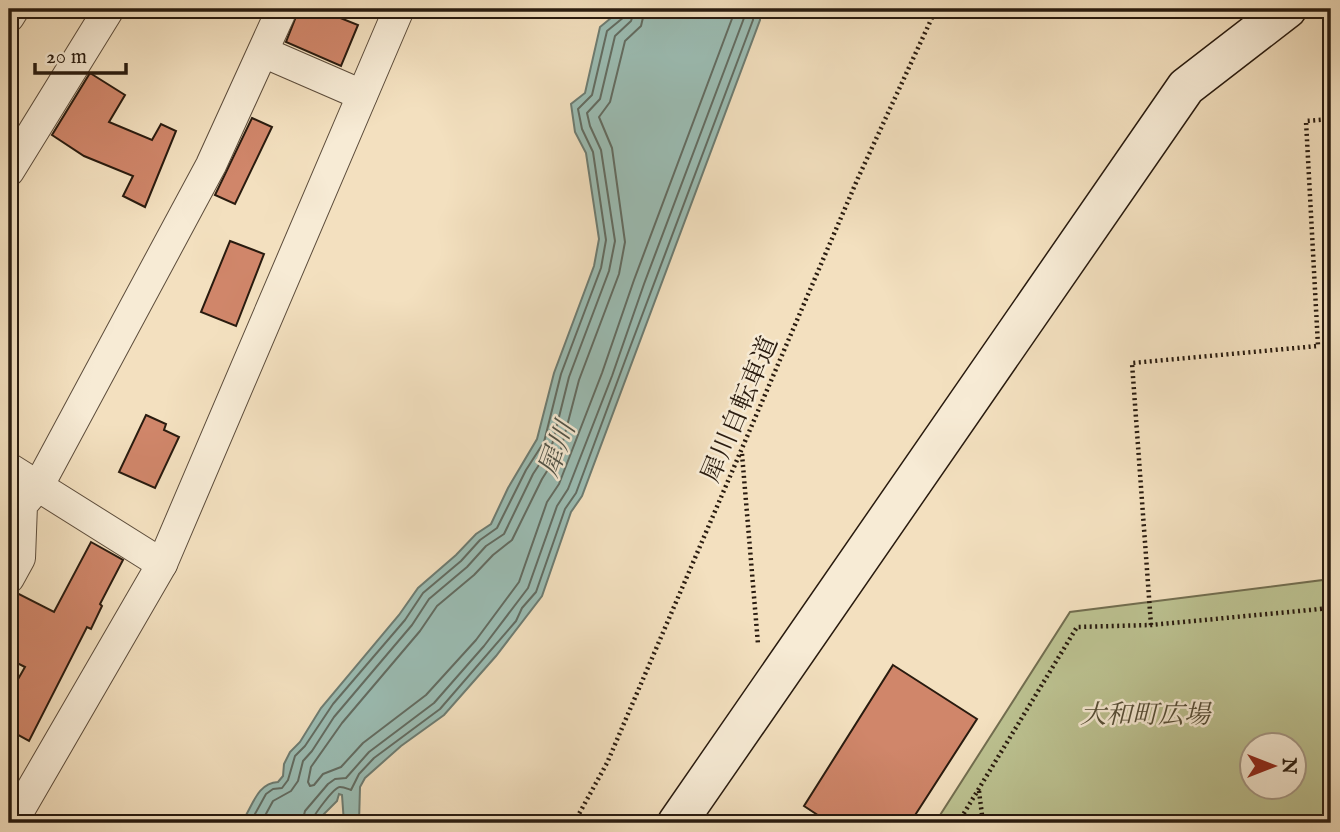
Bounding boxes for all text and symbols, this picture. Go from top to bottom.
scale bar [35,32,126,76]
text: 20 m [46,44,87,71]
street label: 犀川自転車道 [695,331,786,488]
water label: 犀川 [532,415,585,482]
park label: 大和町広場 [1080,699,1212,732]
north arrow [1238,730,1308,800]
text: N [1276,757,1300,775]

